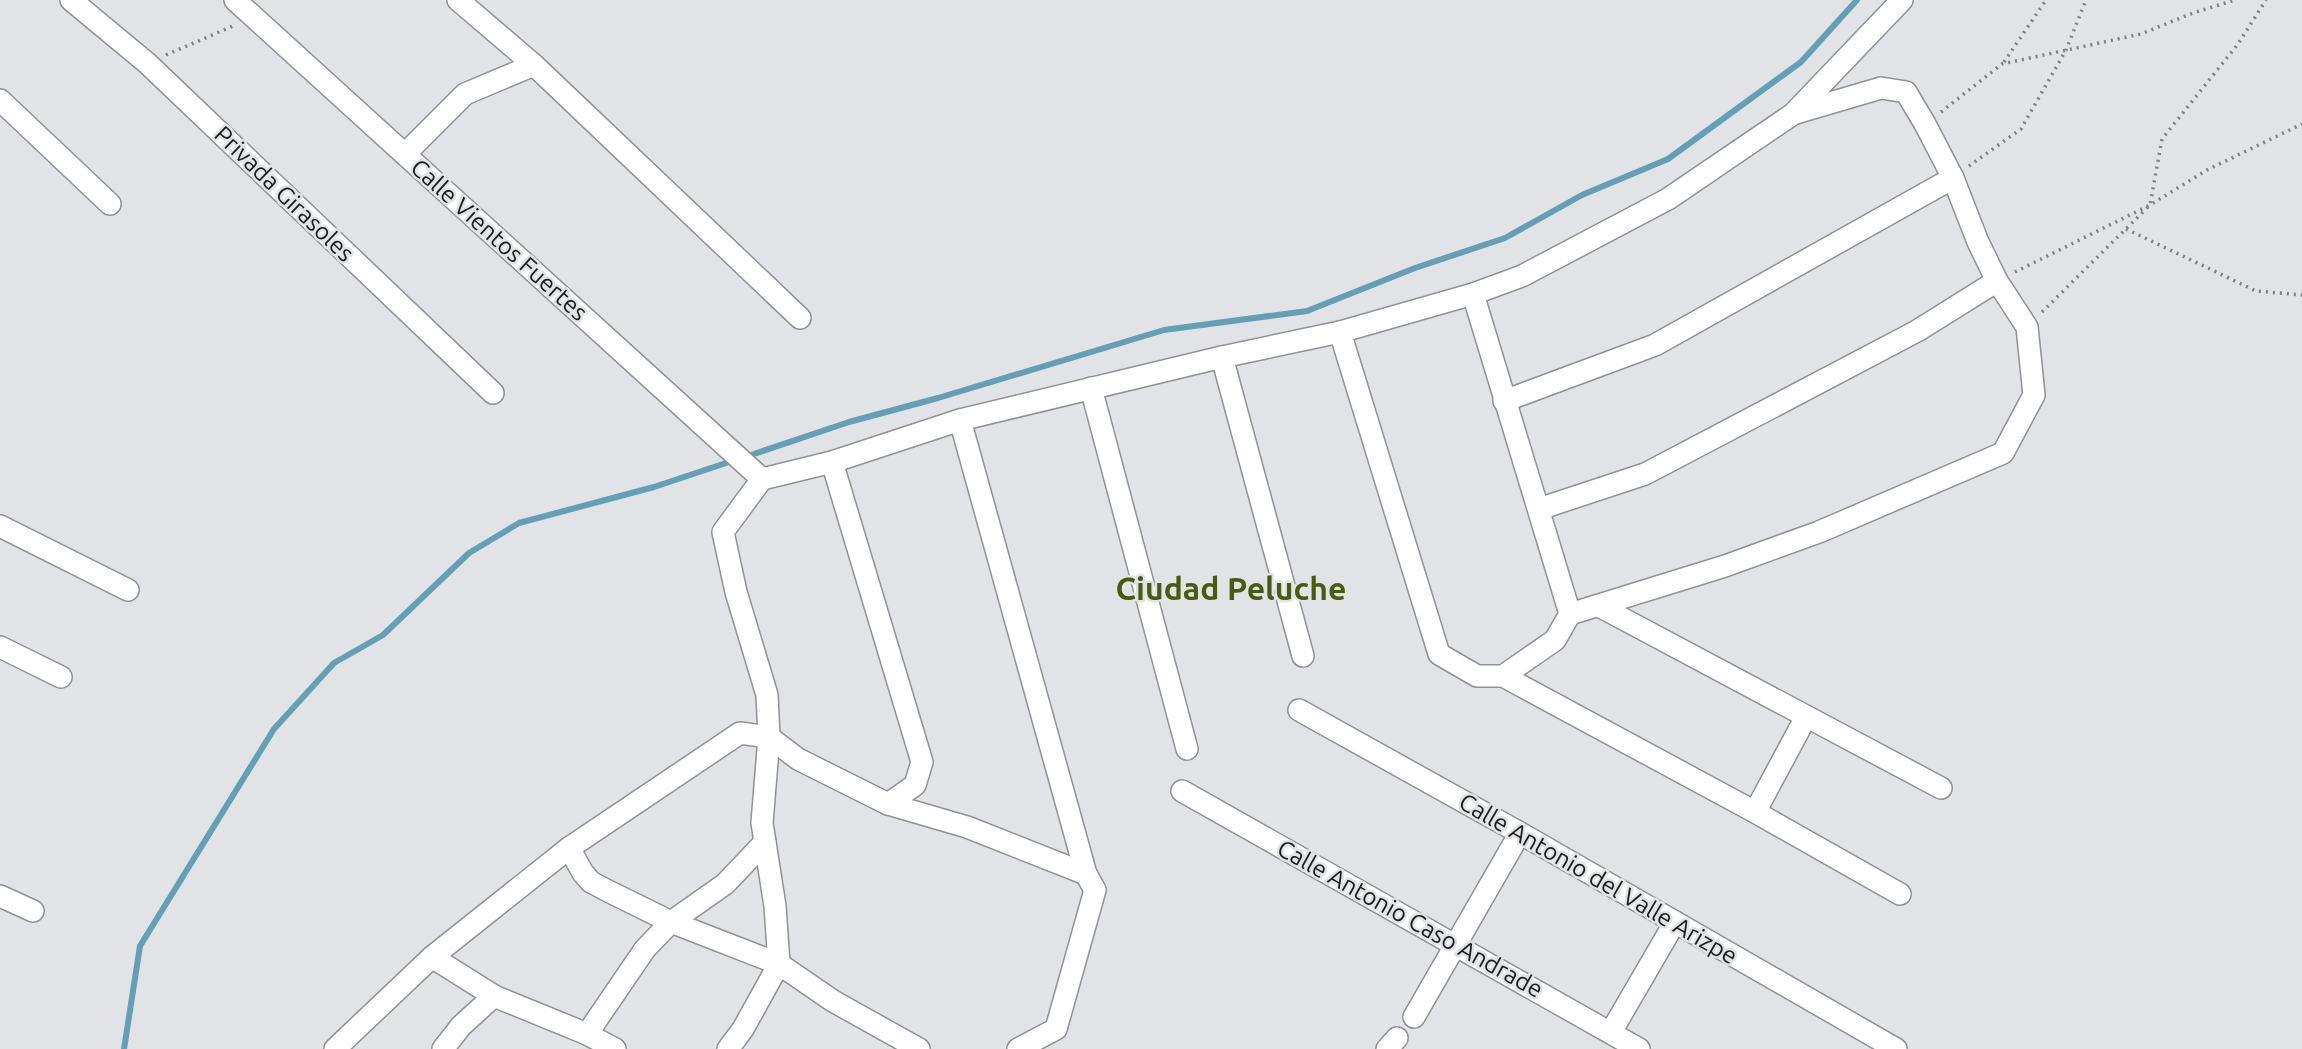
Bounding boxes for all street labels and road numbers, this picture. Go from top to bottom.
street label: Privada Girasoles [209,120,359,267]
street label: Calle Vientos Fuertes [406,153,593,326]
street label: Calle Antonio del Valle Arizpe [1454,788,1742,969]
street label: Calle Antonio Caso Andrade [1273,834,1548,1003]

